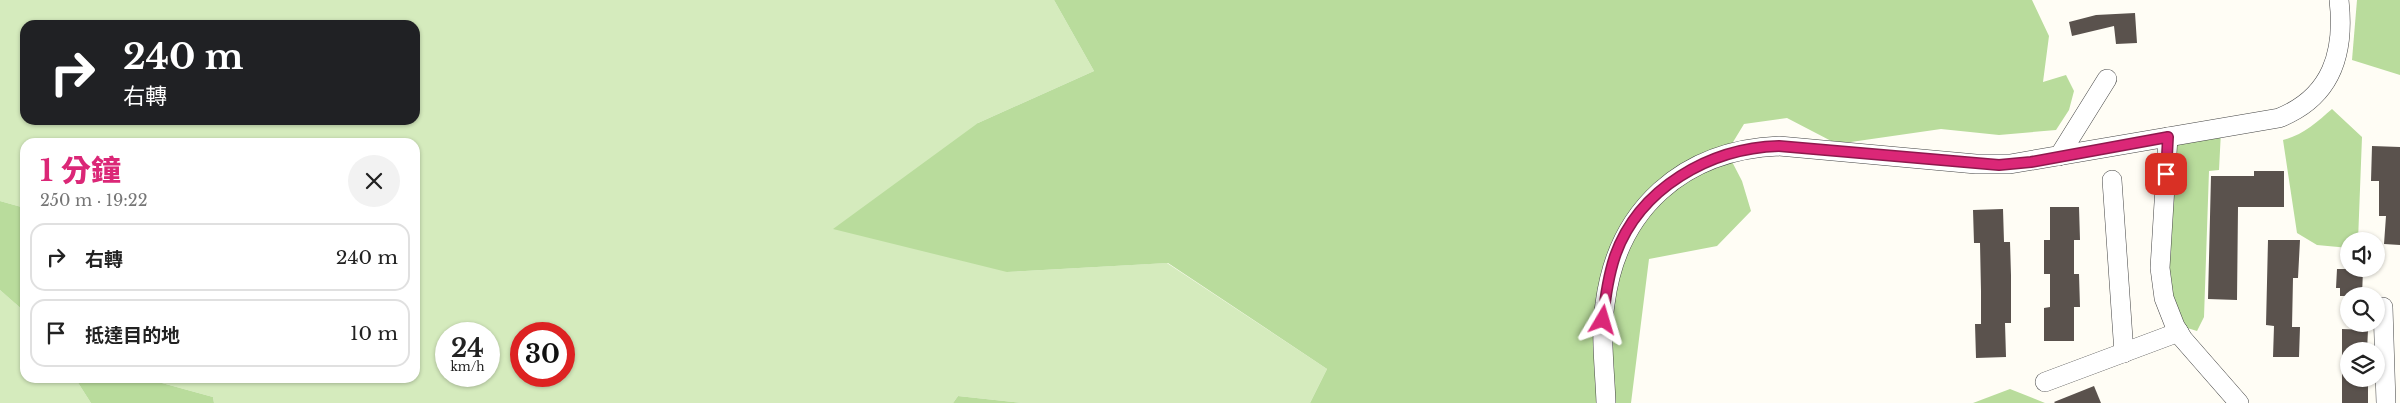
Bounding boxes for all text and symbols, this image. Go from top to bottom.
text: 240 m [123,35,243,78]
icon: right [40,40,105,105]
text: 右轉 [123,83,167,110]
text: 1 分鐘 [40,152,121,189]
pin [2145,153,2187,195]
button: close [348,155,400,207]
icon: arrive [2152,160,2180,188]
text: 250 m · 19:22 [40,190,148,210]
map controls [2340,232,2385,387]
button: sound [2340,232,2385,277]
icon: right [42,243,70,271]
text: 240 m [336,246,398,269]
text: 右轉 [85,248,123,271]
button: search [2340,287,2385,332]
position arrow [1576,293,1628,345]
icon: arrive [42,319,70,347]
text: 10 m [350,322,398,345]
speed limit sign: 30 [510,322,575,387]
text: 抵達目的地 [85,324,180,347]
text: 24 [451,333,484,364]
button: layers [2340,342,2385,387]
text: km/h [450,359,485,374]

